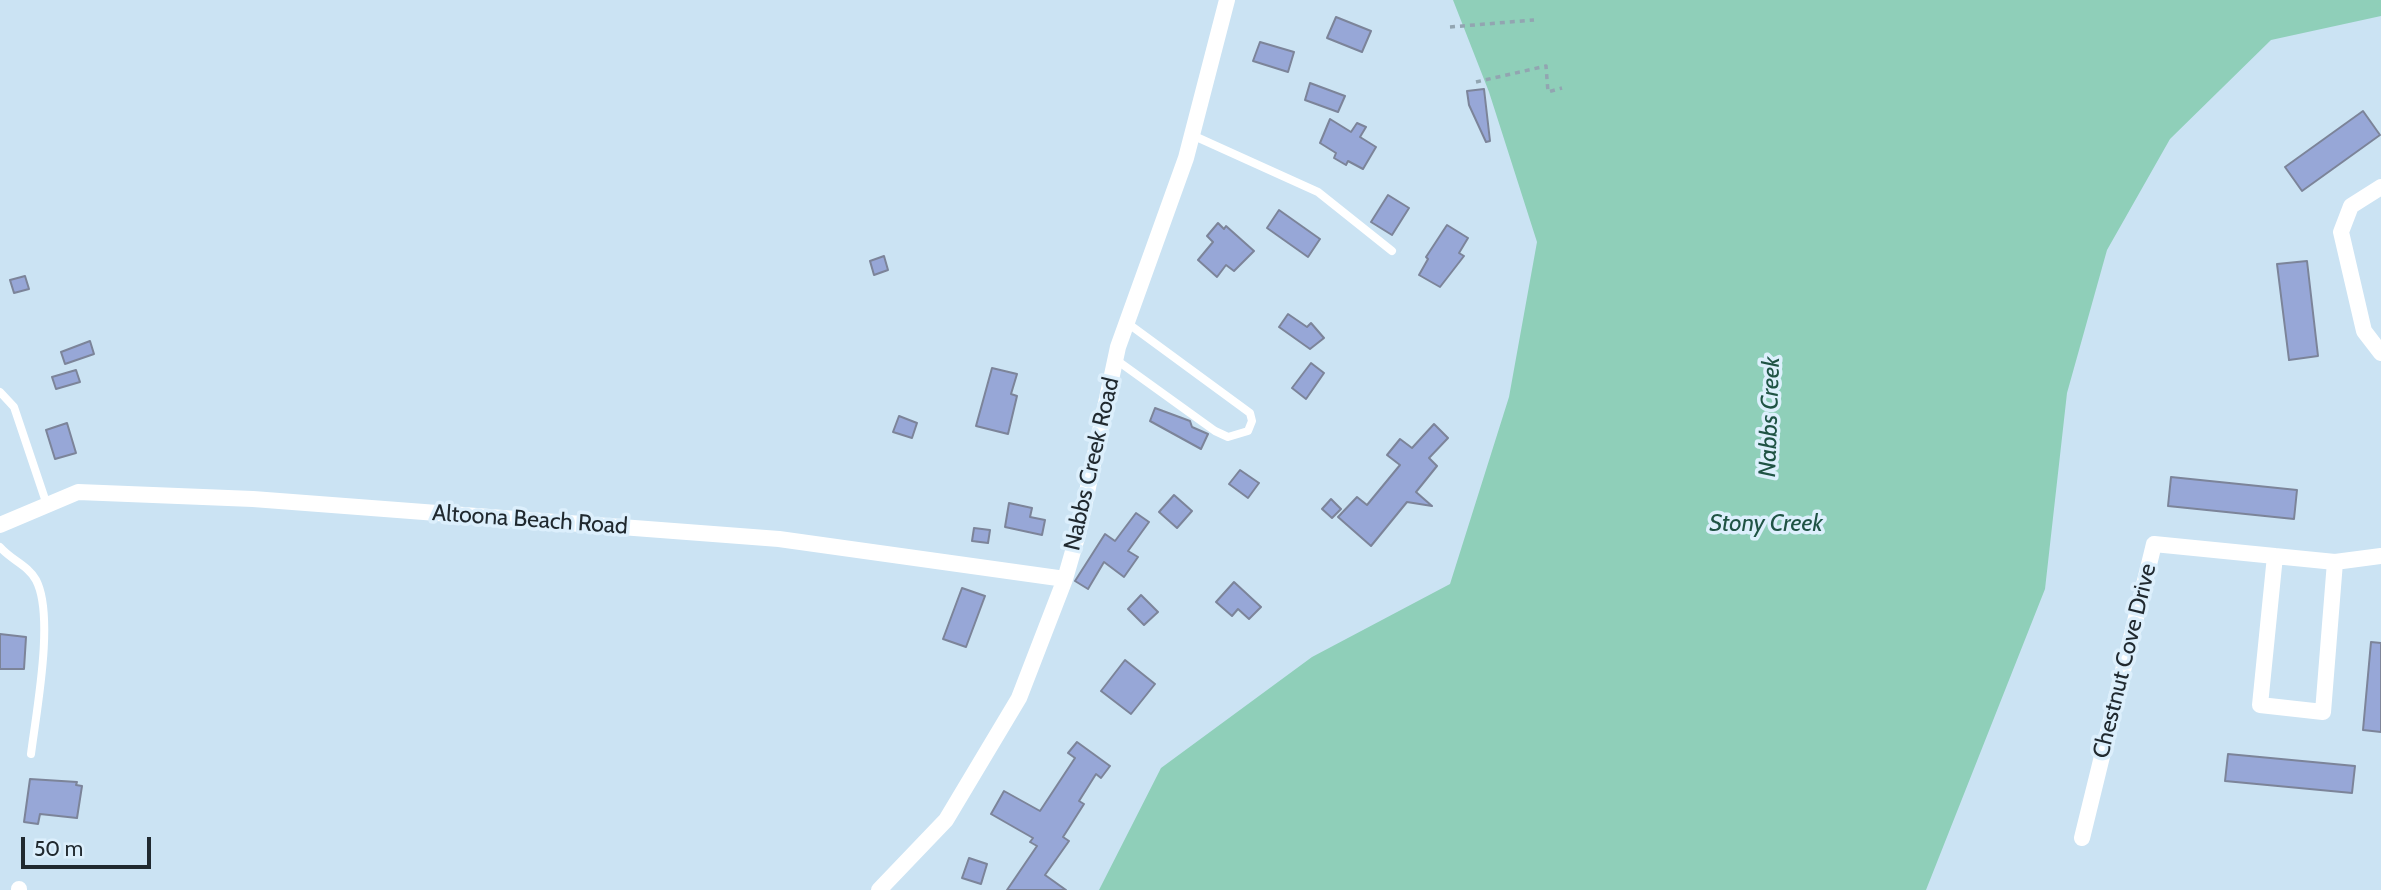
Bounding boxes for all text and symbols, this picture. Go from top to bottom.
water label: Nabbs Creek [1754,356,1786,478]
street label: Nabbs Creek Road [1059,375,1125,553]
street label: Altoona Beach Road [431,499,629,541]
water label: Stony Creek [1709,510,1823,538]
street label: Chestnut Cove Drive [2087,561,2163,761]
scale bar [24,824,154,868]
text: 50 m [34,836,83,861]

